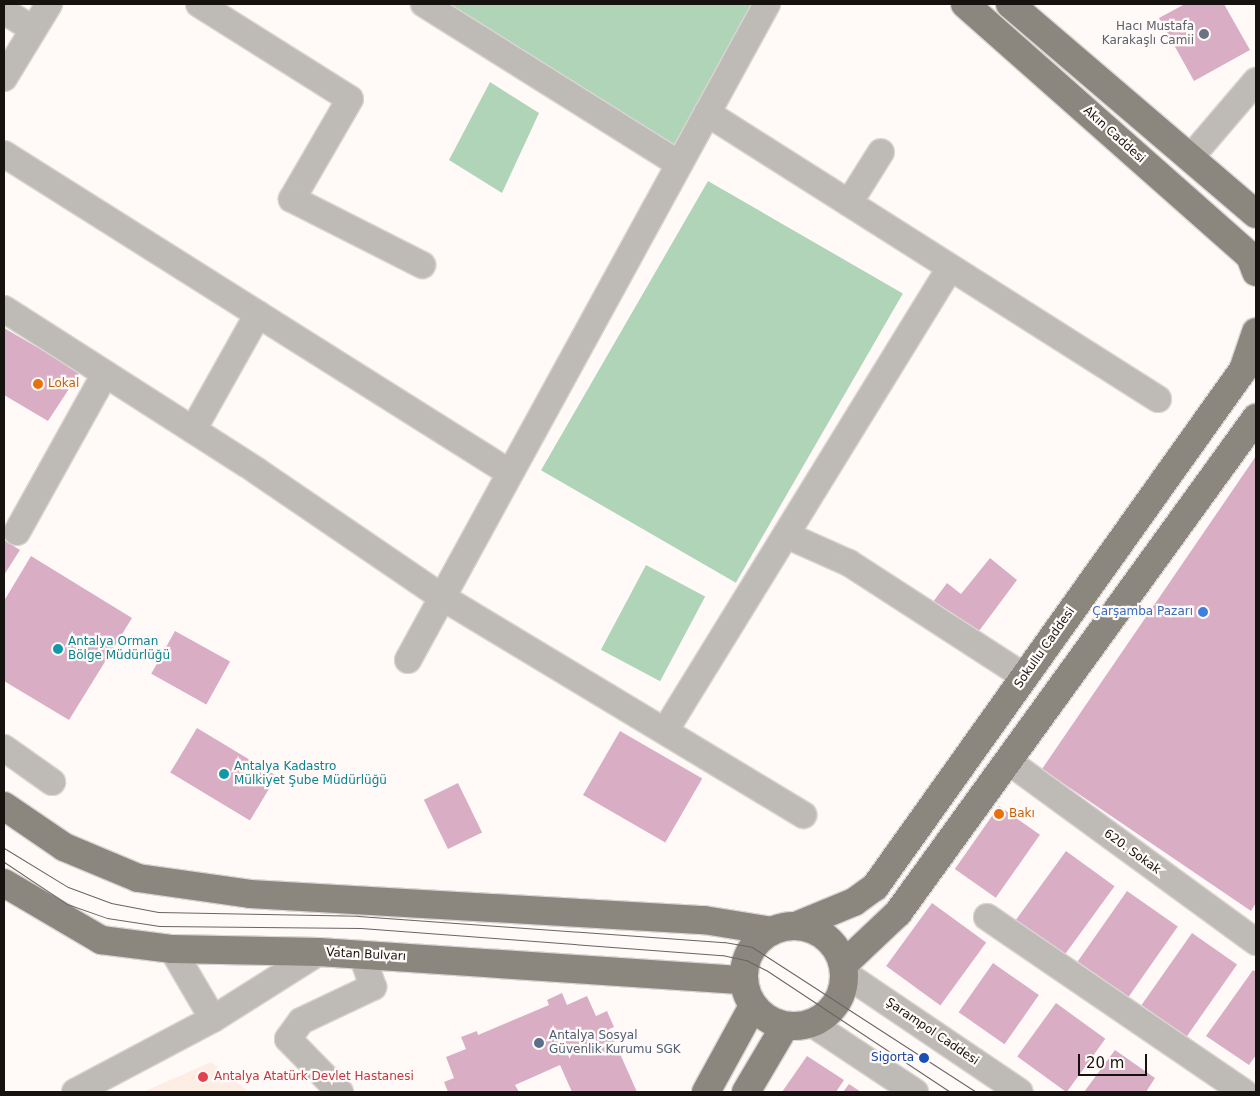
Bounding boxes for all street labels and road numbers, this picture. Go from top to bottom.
street label: Akın Caddesi [1080,104,1148,166]
street label: Sokullu Caddesi [1012,605,1078,691]
street label: 620. Sokak [1101,827,1163,877]
street label: Vatan Bulvarı [326,946,406,964]
street label: Şarampol Caddesi [883,996,981,1068]

